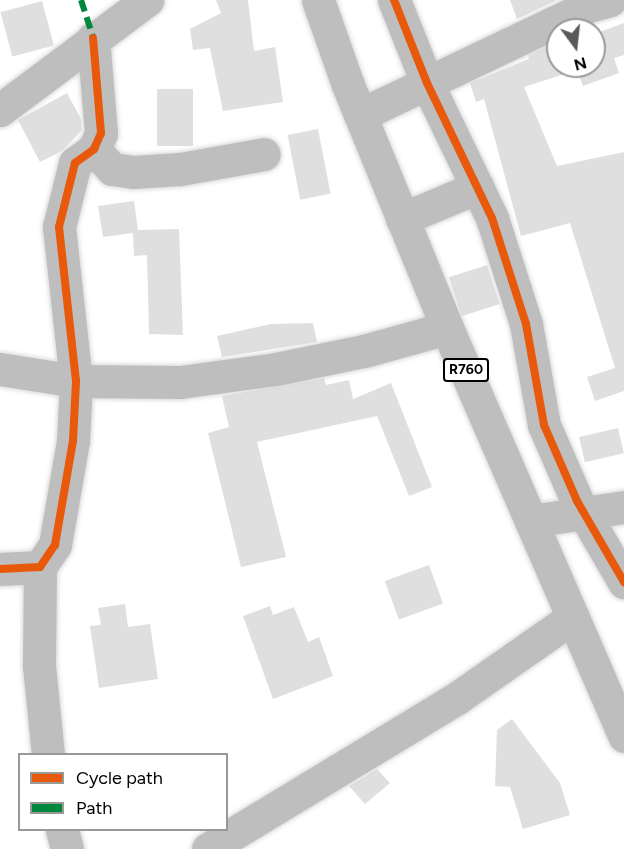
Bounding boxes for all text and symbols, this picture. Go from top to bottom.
north arrow [546,18,606,78]
text: N [572,53,589,75]
road number: R760 [442,359,490,381]
legend [18,753,228,831]
text: Cycle path [76,767,163,789]
text: Path [76,797,112,819]

